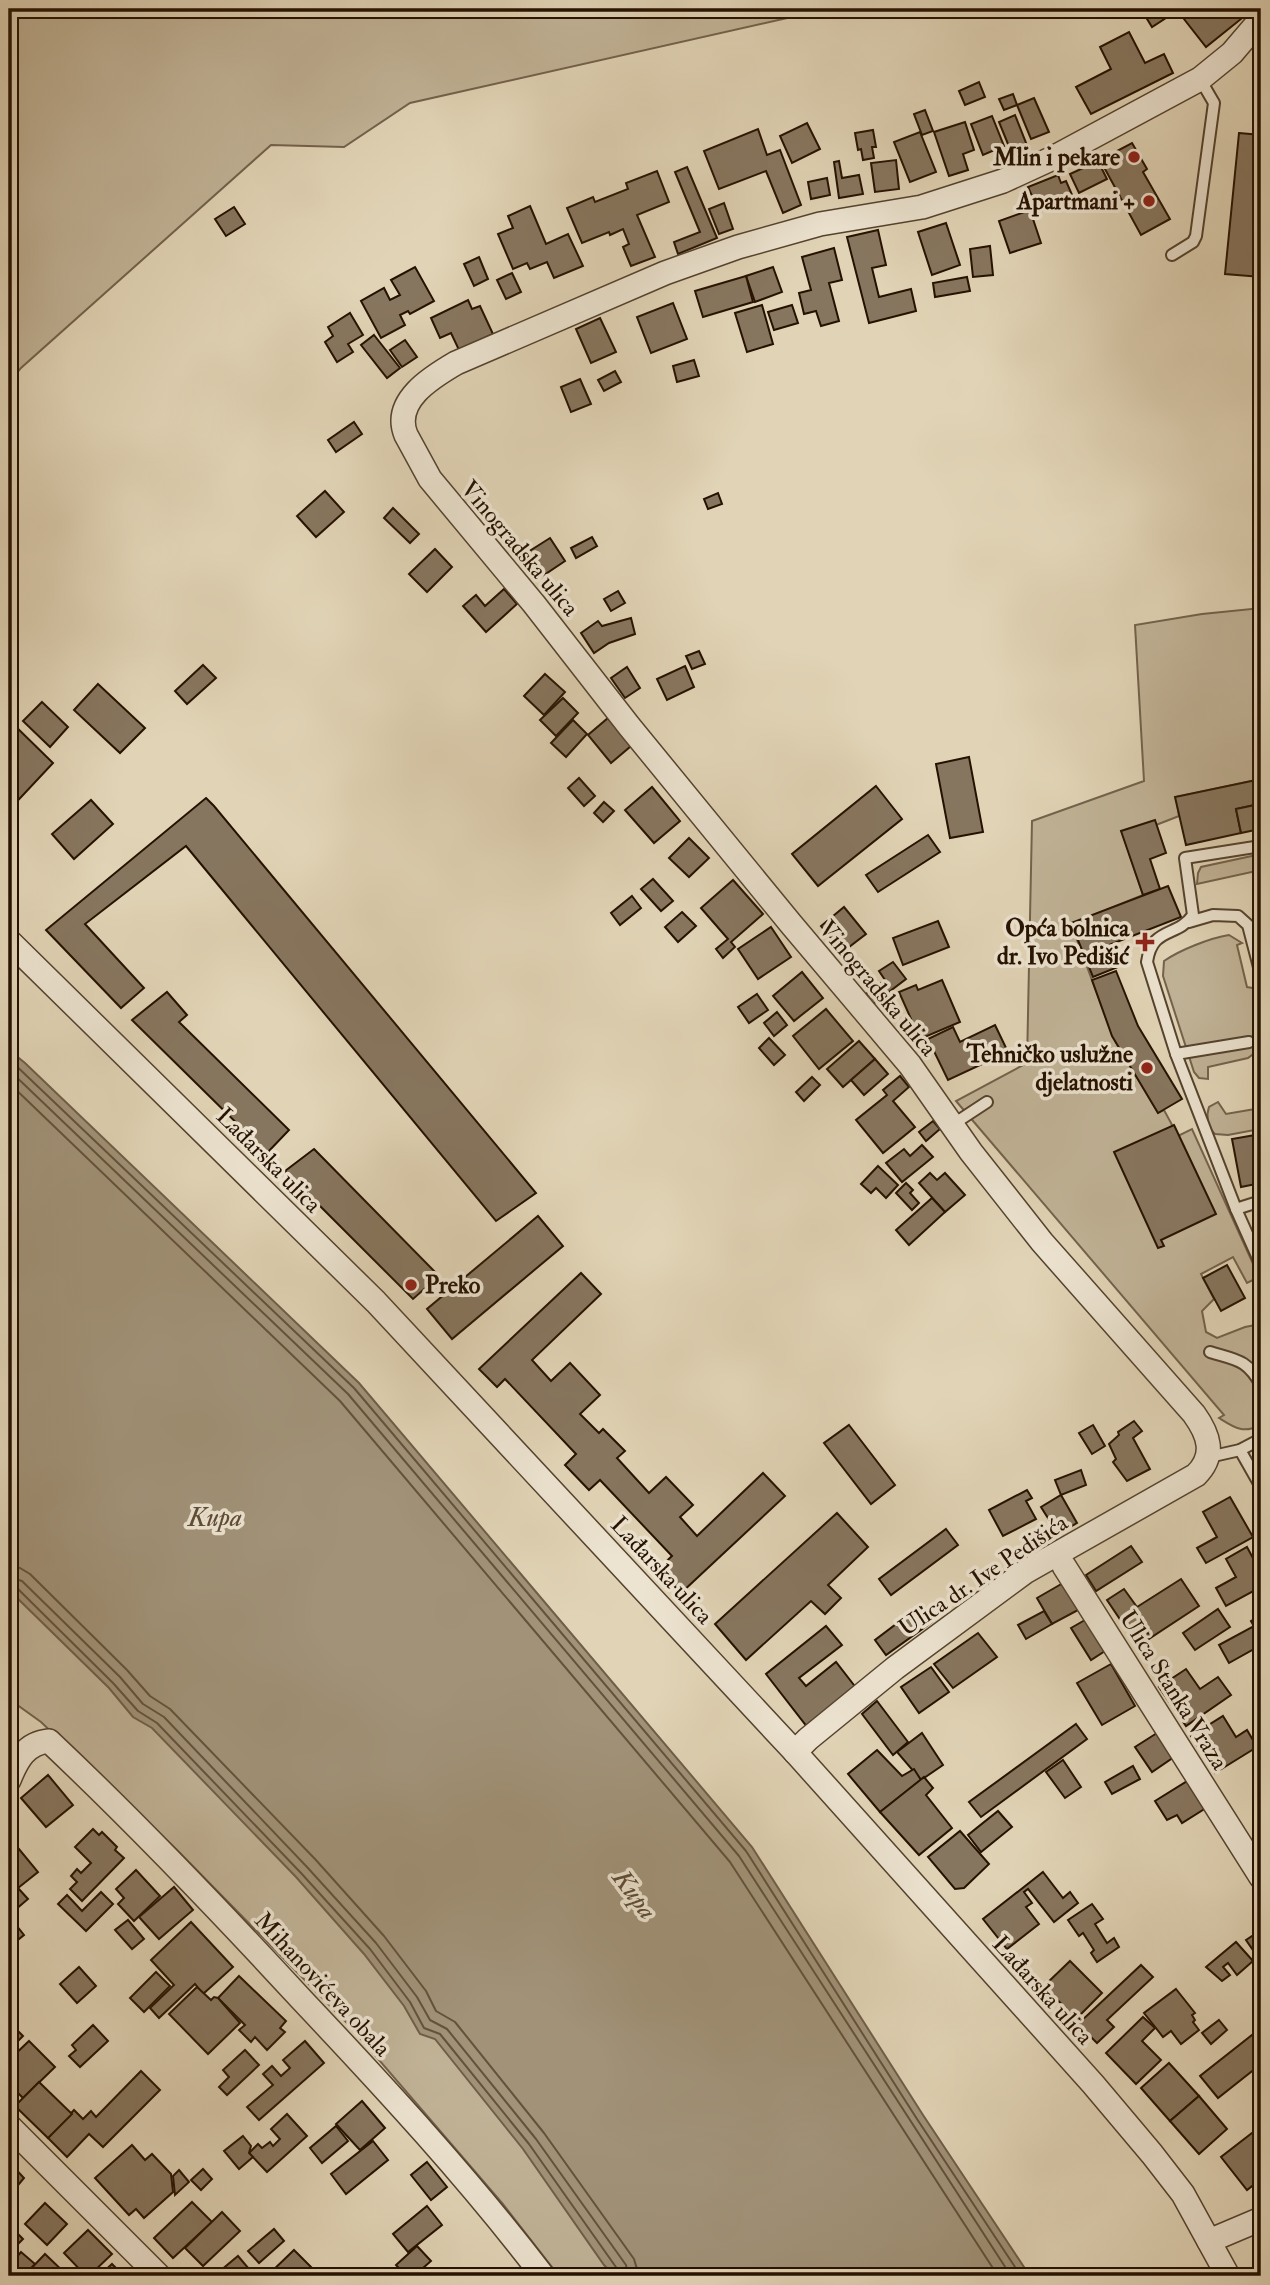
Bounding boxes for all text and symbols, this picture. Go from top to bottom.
place label: Mlin i pekare [992,142,1120,173]
marker: Mlin i pekare [1126,149,1142,165]
place label: Apartmani + [1016,186,1135,217]
marker: Apartmani + [1141,193,1157,209]
street label: Vinogradska ulica [454,474,586,624]
place label: Opća bolnica dr. Ivo Pedišić [997,913,1130,972]
street label: Vinogradska ulica [812,914,944,1064]
marker: Opća bolnica dr. Ivo Pedišić [1135,932,1155,952]
place label: Tehničko uslužne djelatnosti [966,1039,1134,1098]
marker: Tehničko uslužne djelatnosti [1139,1060,1155,1076]
street label: Lađarska ulica [209,1101,329,1220]
place label: Preko [425,1270,481,1301]
marker: Preko [403,1277,419,1293]
water label: Kupa [186,1502,242,1534]
street label: Ulica dr. Ive Pedišića [893,1507,1075,1643]
street label: Lađarska ulica [604,1510,720,1632]
street label: Ulica Stanka Vraza [1112,1605,1236,1777]
water label: Kupa [604,1862,663,1926]
street label: Mihanovićeva obala [248,1906,398,2064]
street label: Lađarska ulica [985,1929,1101,2052]

